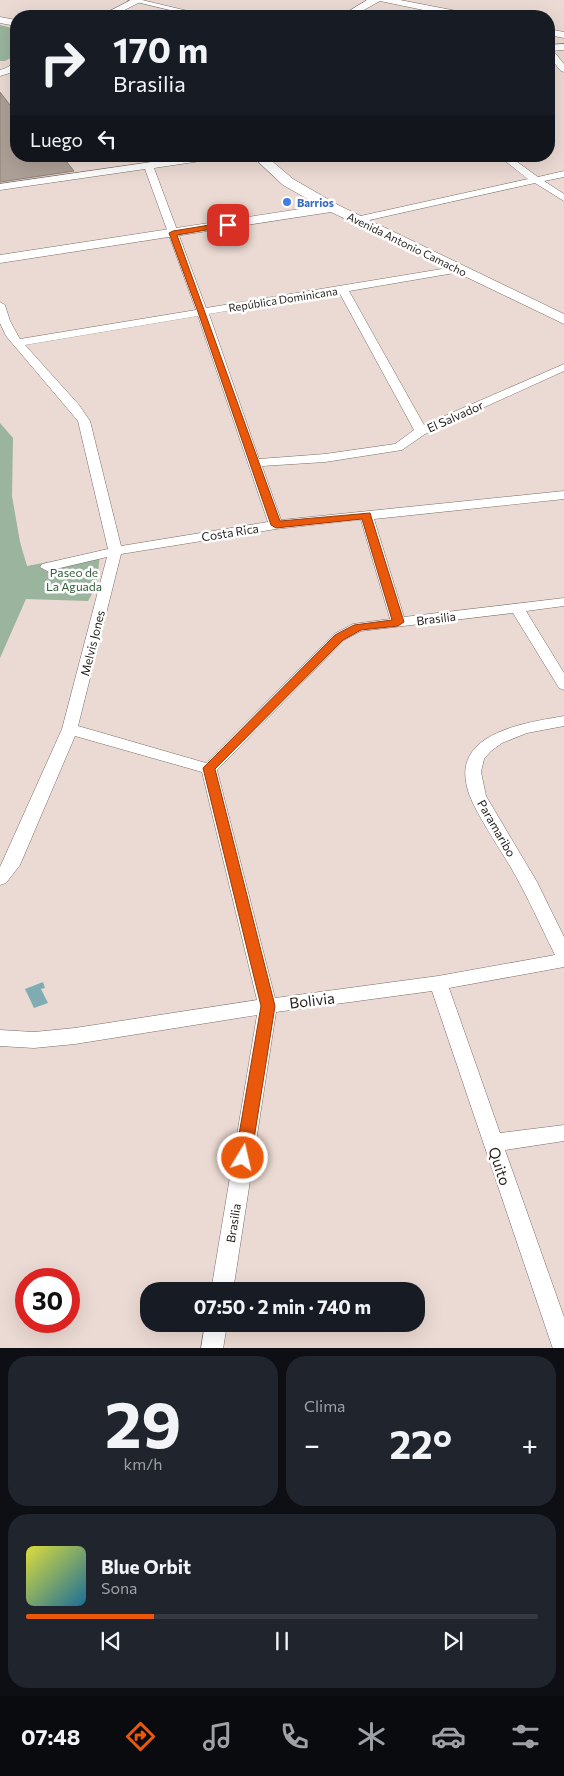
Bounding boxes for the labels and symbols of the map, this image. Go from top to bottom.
marker: Barrios [281,196,293,208]
place label: Barrios [297,196,334,209]
pin [207,204,249,246]
street label: Avenida Antonio Camacho [345,209,469,279]
street label: República Dominicana [227,284,339,314]
street label: El Salvador [425,397,485,435]
street label: Costa Rica [200,521,260,543]
park label: Paseo de La Aguada [46,565,102,593]
street label: Melvis Jones [77,609,108,678]
street label: Brasilia [415,609,457,627]
street label: Paramaribo [475,797,519,859]
street label: Bolivia [288,988,336,1012]
position arrow [216,1131,268,1183]
street label: Quito [485,1144,515,1188]
street label: Brasilia [223,1202,243,1244]
speed limit sign: 30 [15,1268,80,1333]

